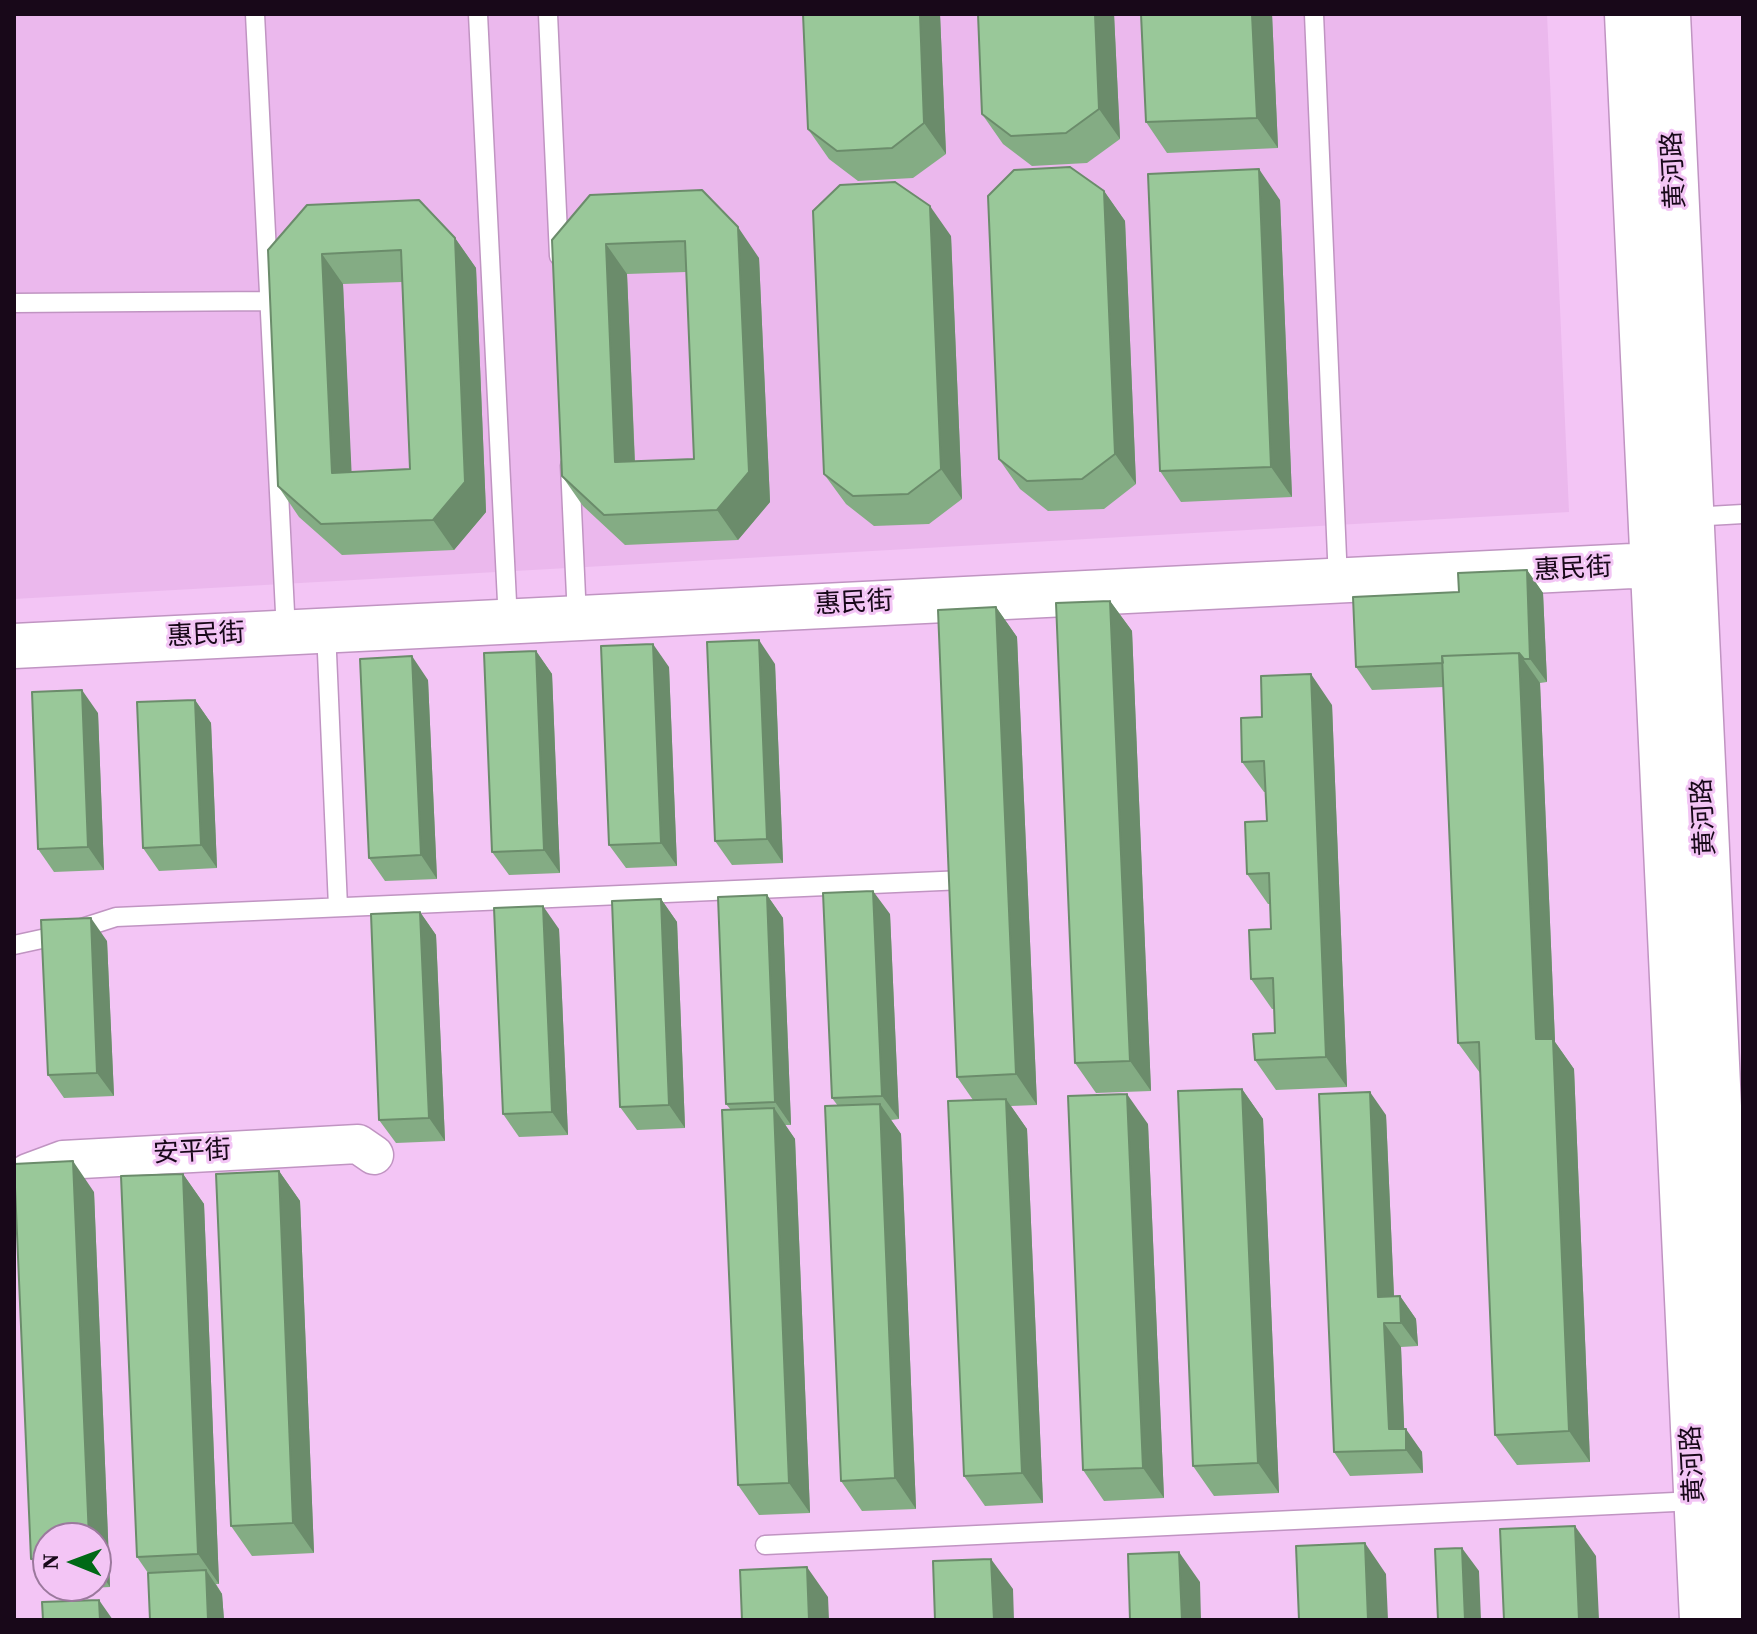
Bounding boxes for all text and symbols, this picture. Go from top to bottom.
street label: 黄河路 [1657,130,1693,210]
street label: 惠民街 [1533,552,1613,588]
street label: 惠民街 [814,586,894,622]
street label: 惠民街 [166,618,246,654]
street label: 黄河路 [1687,777,1723,857]
street label: 安平街 [152,1135,232,1171]
street label: 黄河路 [1676,1424,1712,1504]
north arrow [32,1522,112,1602]
text: N [35,1553,65,1570]

